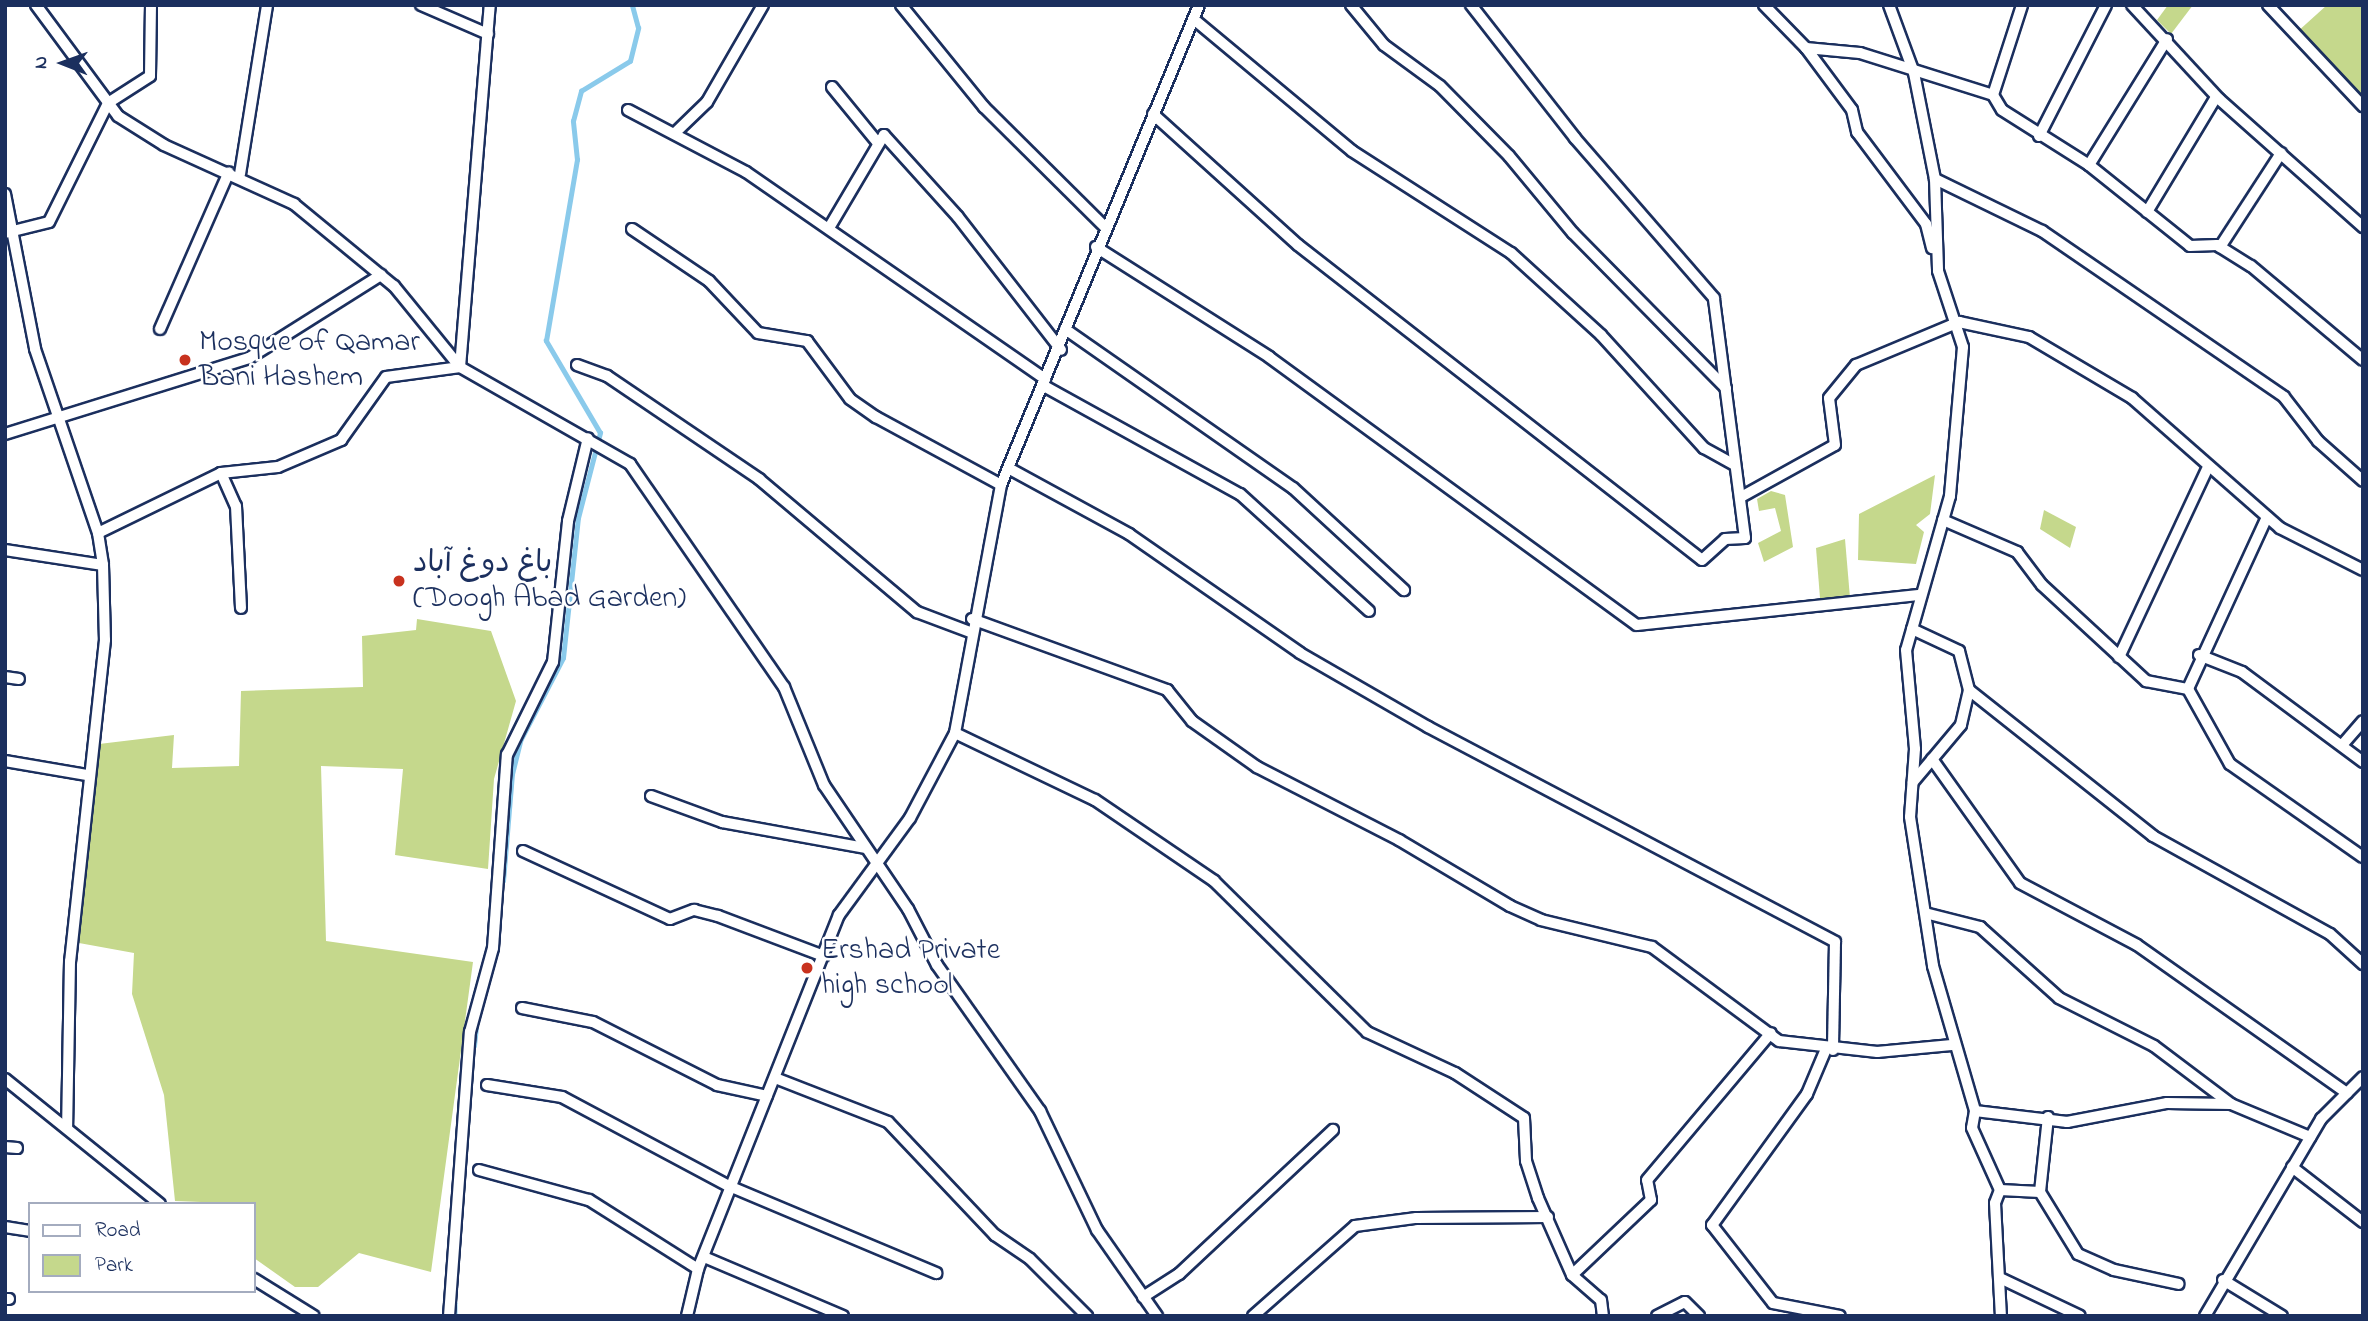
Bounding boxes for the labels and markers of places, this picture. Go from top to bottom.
place label: Mosque of Qamar Bani Hashem [199,325,420,396]
marker: Mosque of Qamar Bani Hashem [177,352,193,368]
place label: باغ دوغ آباد (Doogh Abad Garden) [413,546,686,616]
marker: باغ دوغ آباد (Doogh Abad Garden) [391,573,407,589]
place label: Ershad Private high school [821,933,1000,1004]
marker: Ershad Private high school [799,960,815,976]

